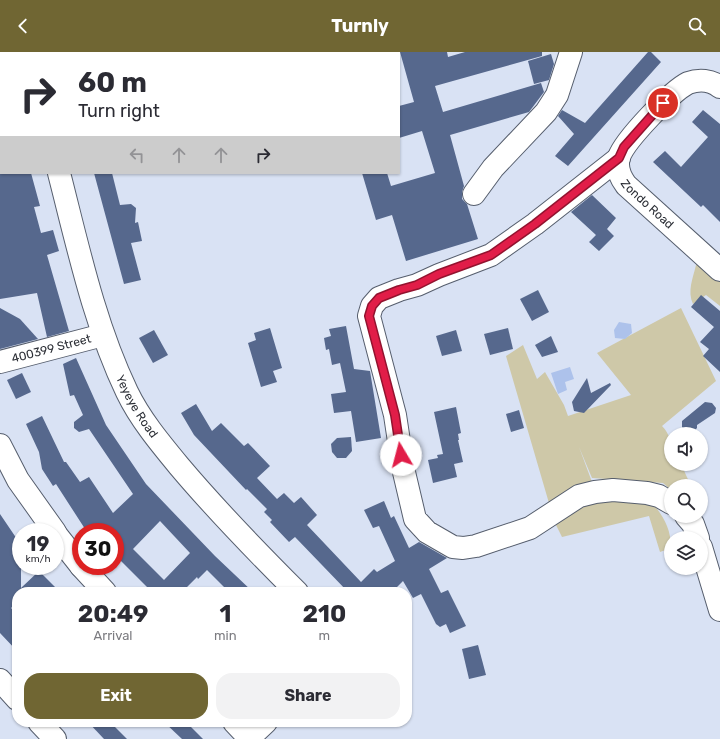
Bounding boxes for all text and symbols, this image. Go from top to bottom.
icon: back [12,15,34,37]
text: Turnly [331,15,389,37]
icon: search [686,15,708,37]
text: 60 m [78,66,147,99]
icon: right [12,68,64,120]
pin [646,86,680,120]
icon: arrive [652,92,674,114]
text: Turn right [78,100,160,122]
icon: left [126,144,148,166]
icon: ahead [168,144,190,166]
icon: ahead [210,144,232,166]
icon: right [252,144,274,166]
street label: Zondo Road [617,177,677,232]
street label: 400399 Street [10,331,93,366]
street label: Yeyeye Road [113,373,161,441]
map controls [664,427,708,575]
button: sound [664,427,708,471]
position arrow [380,434,422,476]
button: search [664,479,708,523]
speed limit sign: 30 [72,523,124,575]
button: layers [664,531,708,575]
text: 19 [27,532,49,556]
text: km/h [26,553,50,565]
text: 20:49 [78,600,148,628]
text: 1 [219,600,231,628]
text: 210 [302,600,346,628]
text: Arrival [94,628,133,643]
text: min [214,628,237,643]
text: m [319,628,330,643]
button: Exit [24,673,208,719]
button: Share [216,673,400,719]

